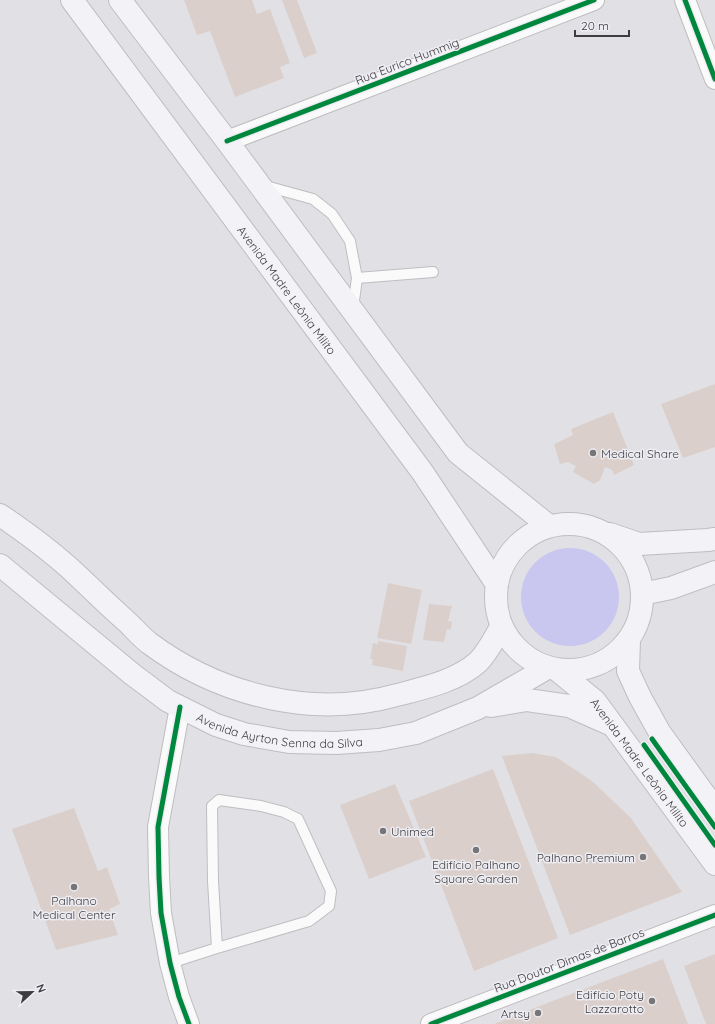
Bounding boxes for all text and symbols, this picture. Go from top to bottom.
scale bar [575,12,629,38]
text: 20 m [581,18,609,33]
street label: Rua Eurico Hummig [353,34,461,88]
street label: Avenida Madre Leônia Milito [234,223,340,357]
place label: Medical Share [601,446,679,461]
marker: Medical Share [588,448,598,458]
street label: Avenida Madre Leônia Milito [588,695,692,830]
street label: Avenida Ayrton Senna da Silva [194,709,363,751]
place label: Unimed [391,824,434,839]
marker: Unimed [378,826,388,836]
marker: Edifício Palhano Square Garden [471,845,481,855]
place label: Palhano Premium [537,850,635,865]
marker: Palhano Premium [638,852,648,862]
place label: Edifício Palhano Square Garden [432,857,520,886]
marker: Palhano Medical Center [69,882,79,892]
place label: Palhano Medical Center [32,893,116,922]
street label: Rua Doutor Dimas de Barros [492,924,647,996]
north arrow [12,972,52,1012]
text: N [33,982,49,995]
place label: Edifício Poty Lazzarotto [576,987,644,1016]
marker: Edifício Poty Lazzarotto [647,996,657,1006]
place label: Artsy [501,1006,530,1021]
marker: Artsy [533,1008,543,1018]

